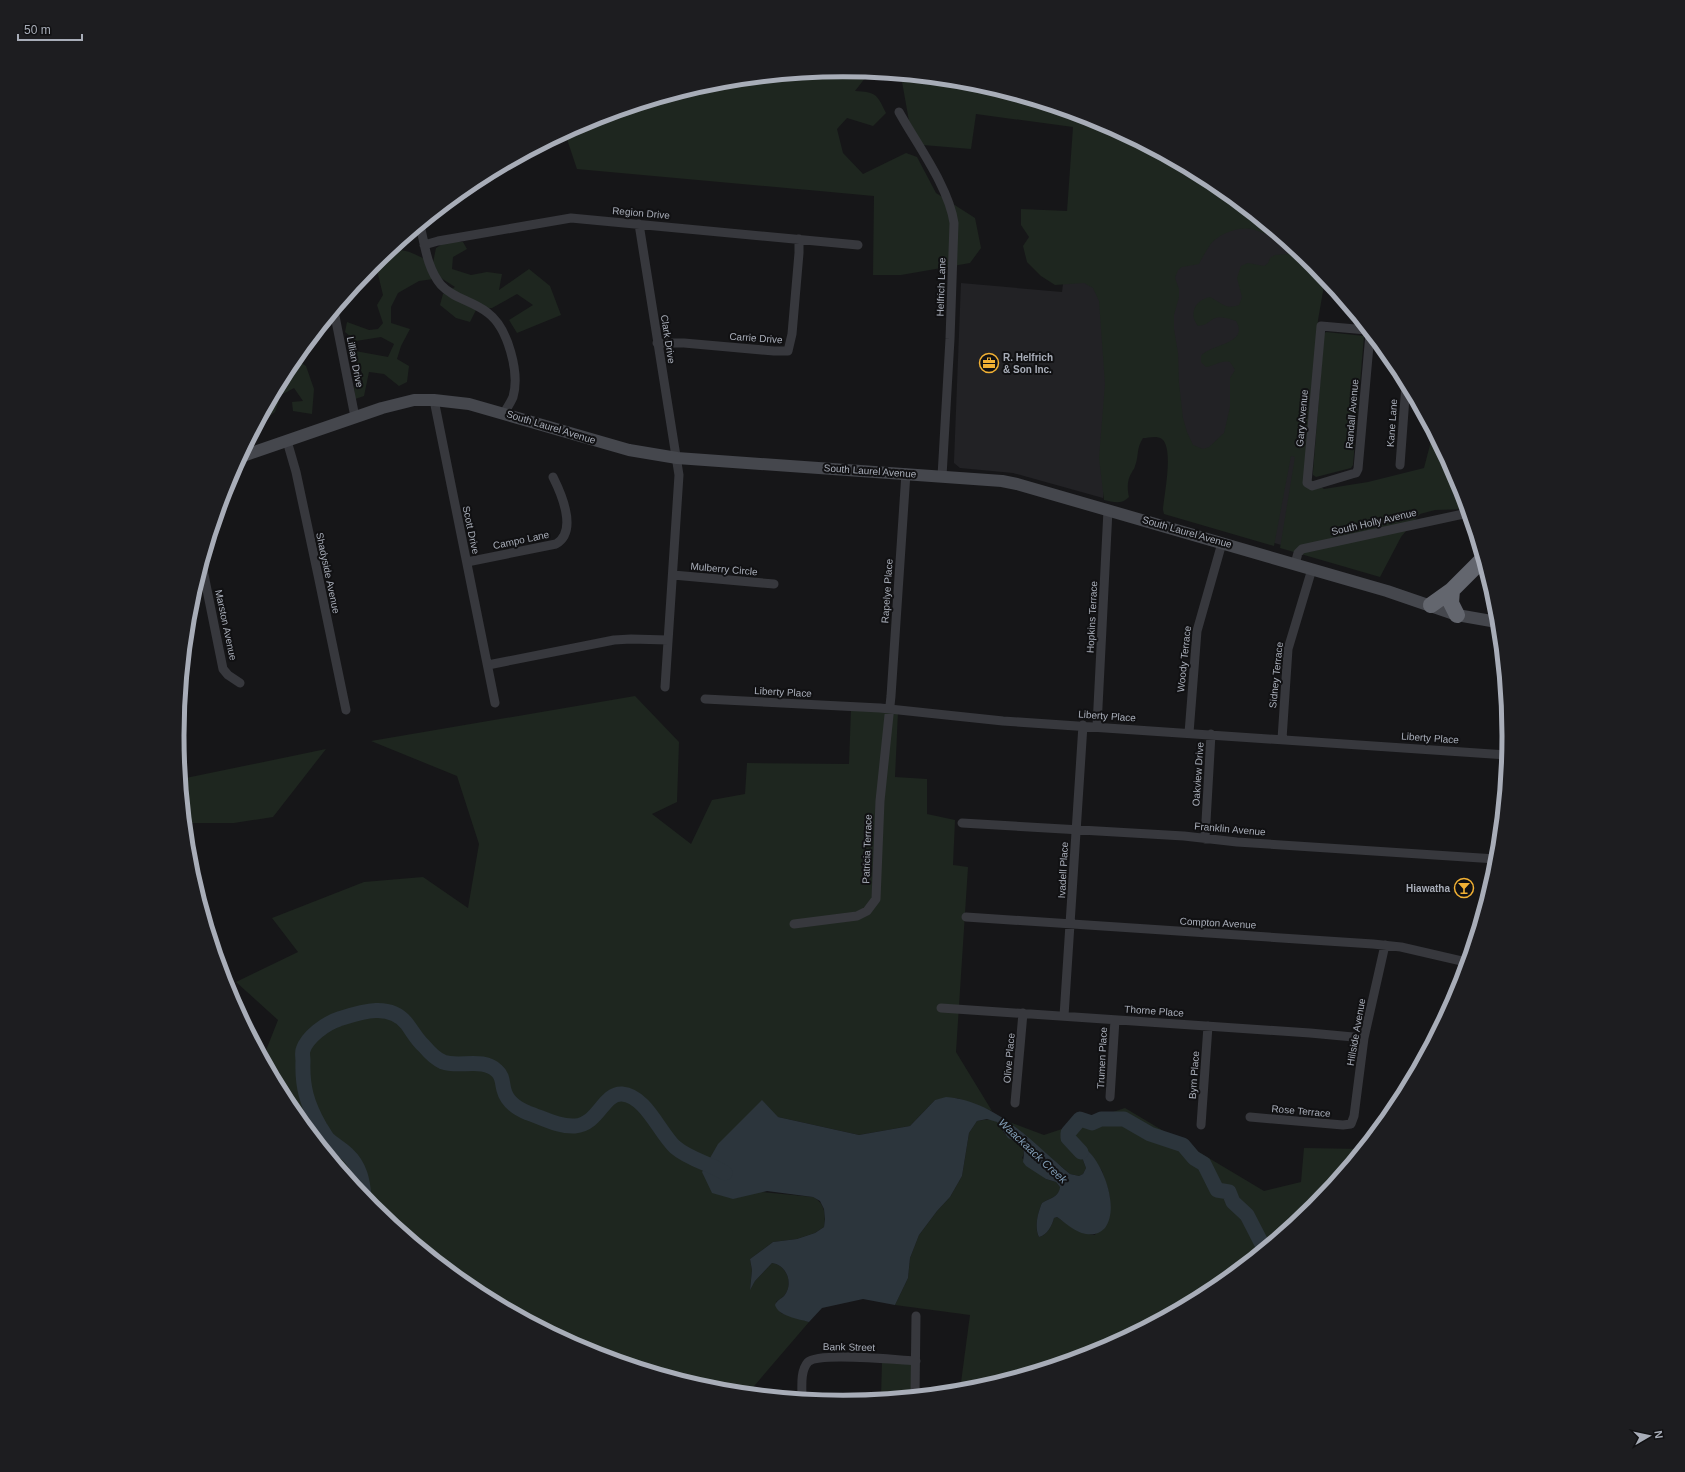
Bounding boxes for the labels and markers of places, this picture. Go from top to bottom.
office icon: R. Helfrich & Son Inc. [978,352,1000,374]
place label: R. Helfrich & Son Inc. [1003,352,1053,375]
bar icon: Hiawatha [1453,877,1475,899]
place label: Hiawatha [1406,883,1450,894]

